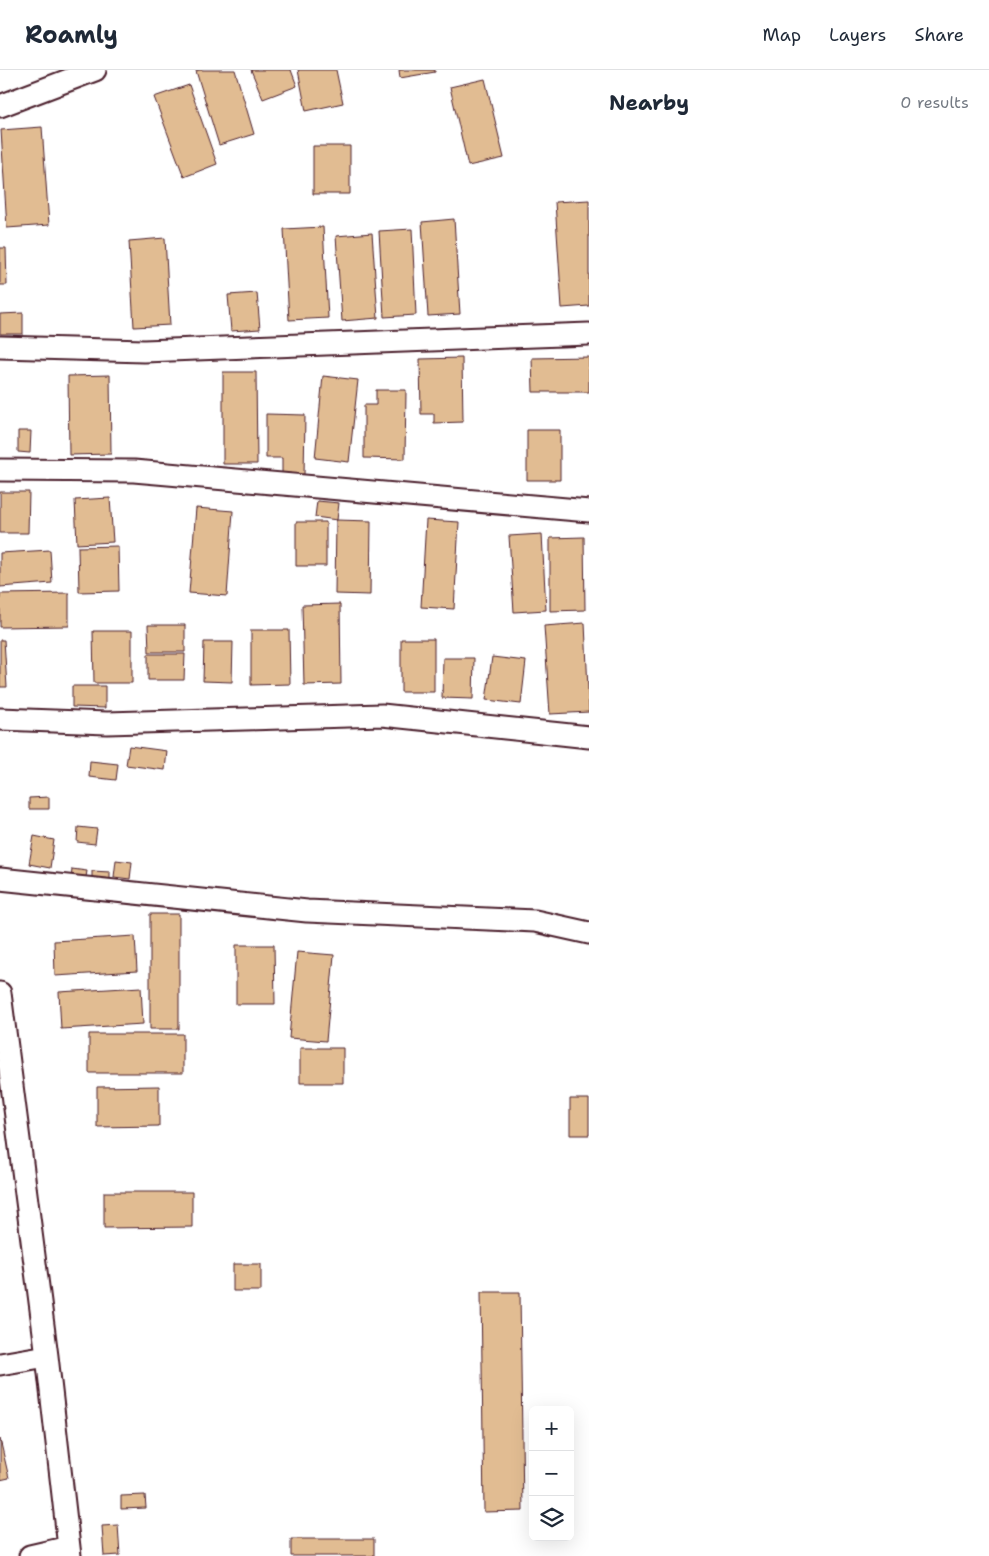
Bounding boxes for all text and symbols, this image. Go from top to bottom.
text: Roamly [25,19,118,51]
text: Map [763,23,801,47]
text: Layers [829,23,886,47]
text: Share [914,23,964,47]
text: Nearby [609,89,689,117]
text: 0 results [900,92,969,113]
map controls [529,1406,574,1541]
button: + [529,1406,574,1451]
button: − [529,1451,574,1496]
button: layers [529,1496,574,1541]

